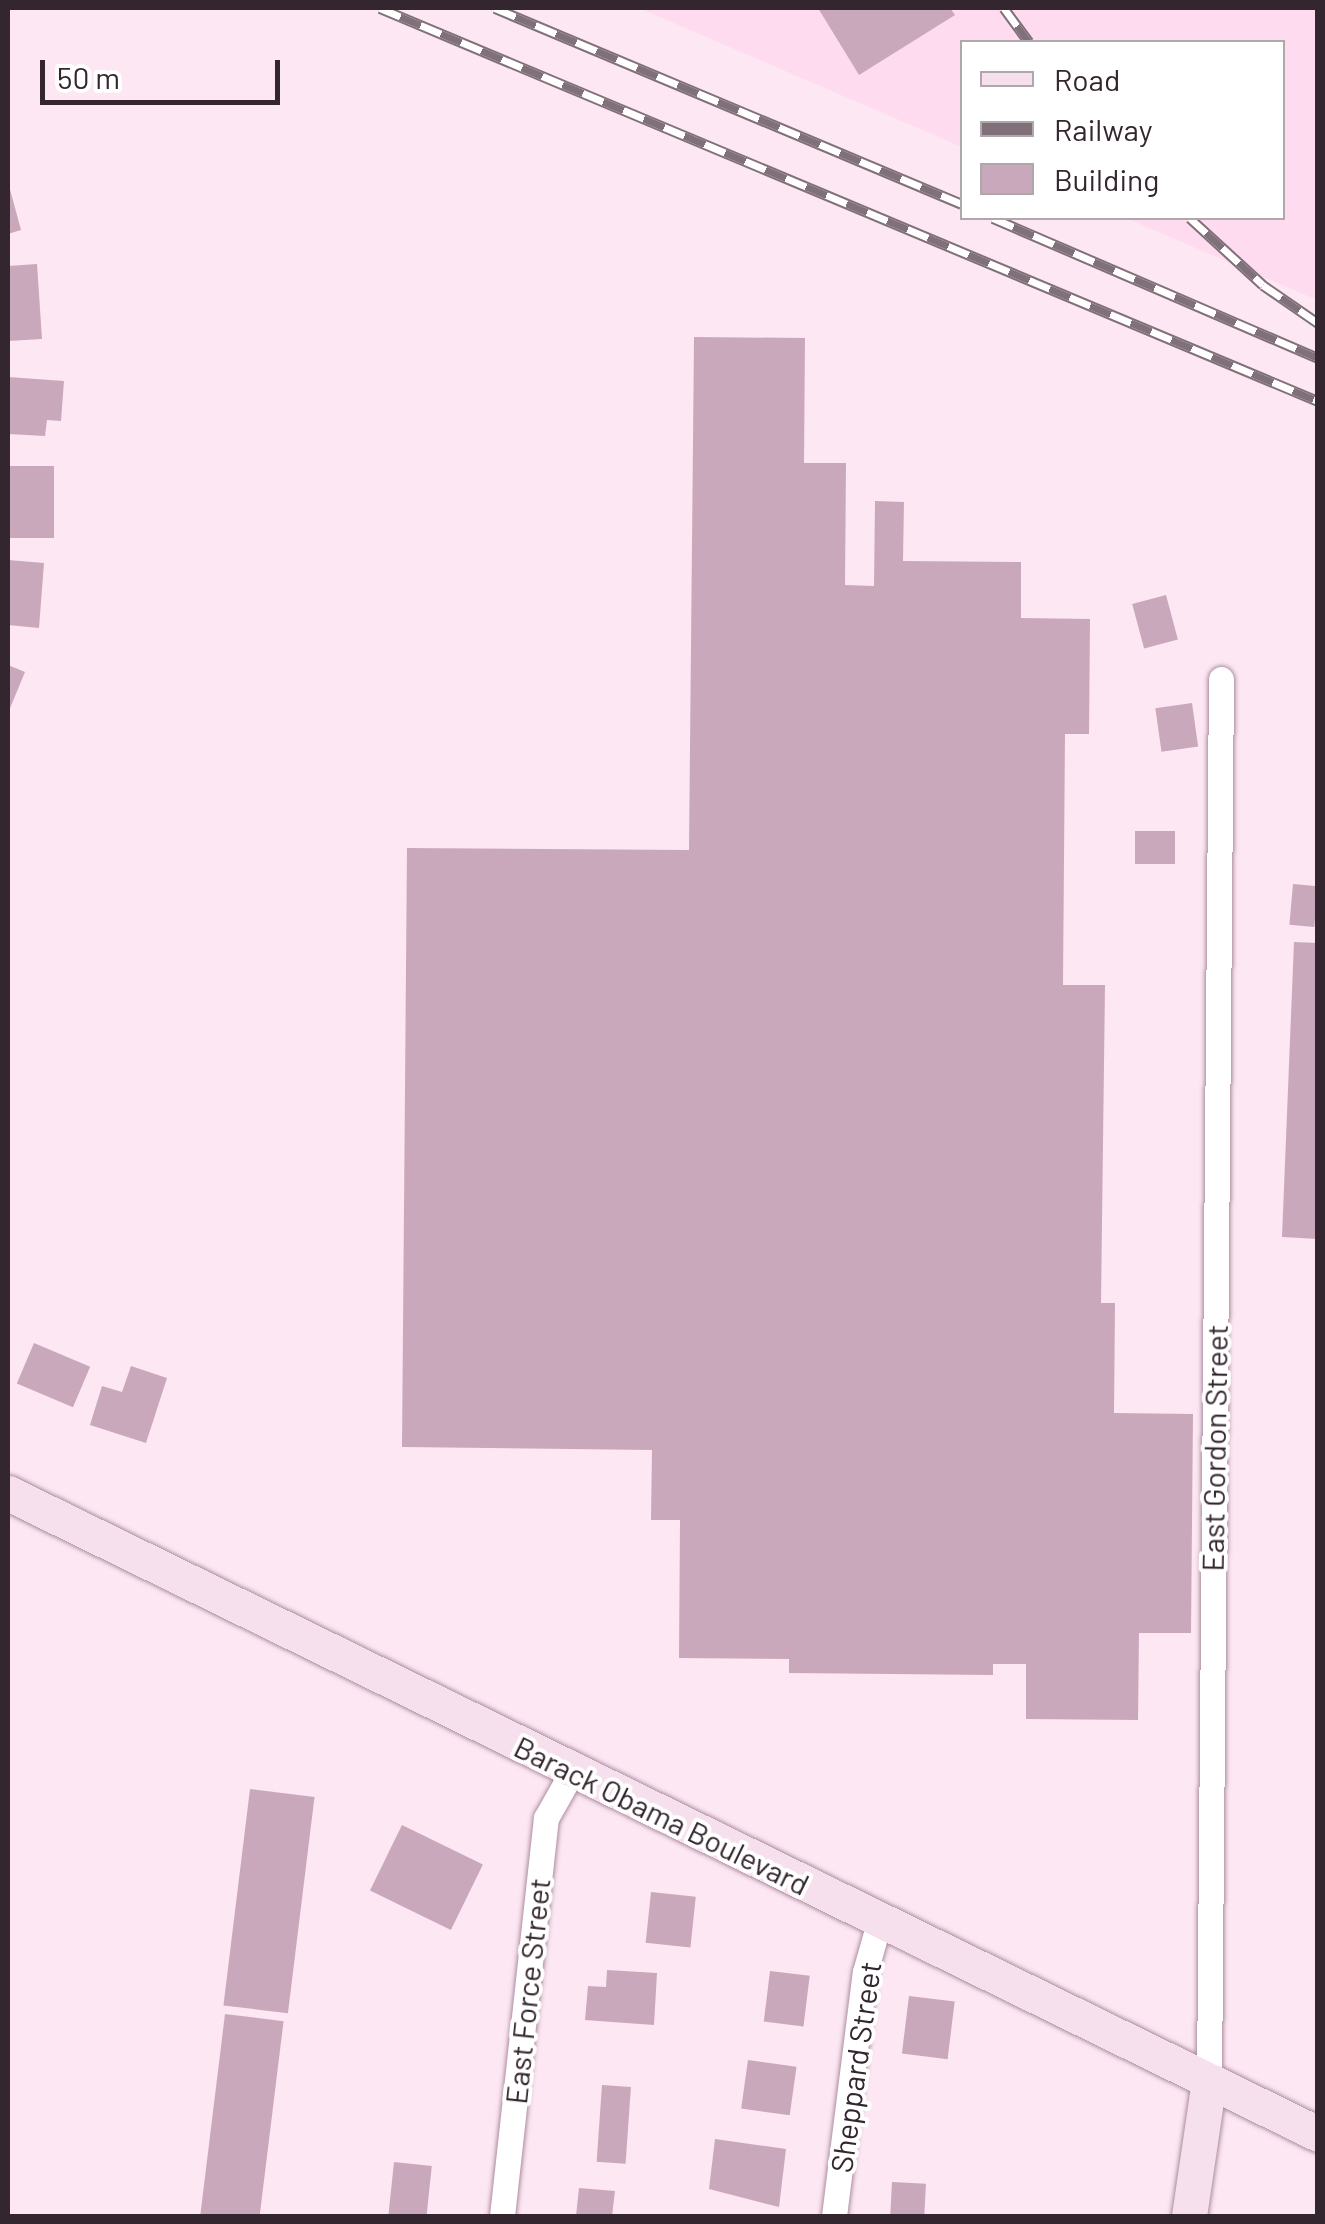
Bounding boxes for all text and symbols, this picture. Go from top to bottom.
scale bar [45,40,285,102]
legend [960,40,1285,220]
text: 50 m [57,59,120,95]
text: Road [1054,61,1120,97]
text: Railway [1054,111,1153,147]
text: Building [1054,161,1159,197]
street label: East Gordon Street [1194,1324,1234,1572]
street label: Barack Obama Boulevard [509,1728,815,1902]
street label: East Force Street [497,1876,557,2106]
street label: Sheppard Street [822,1959,888,2175]

